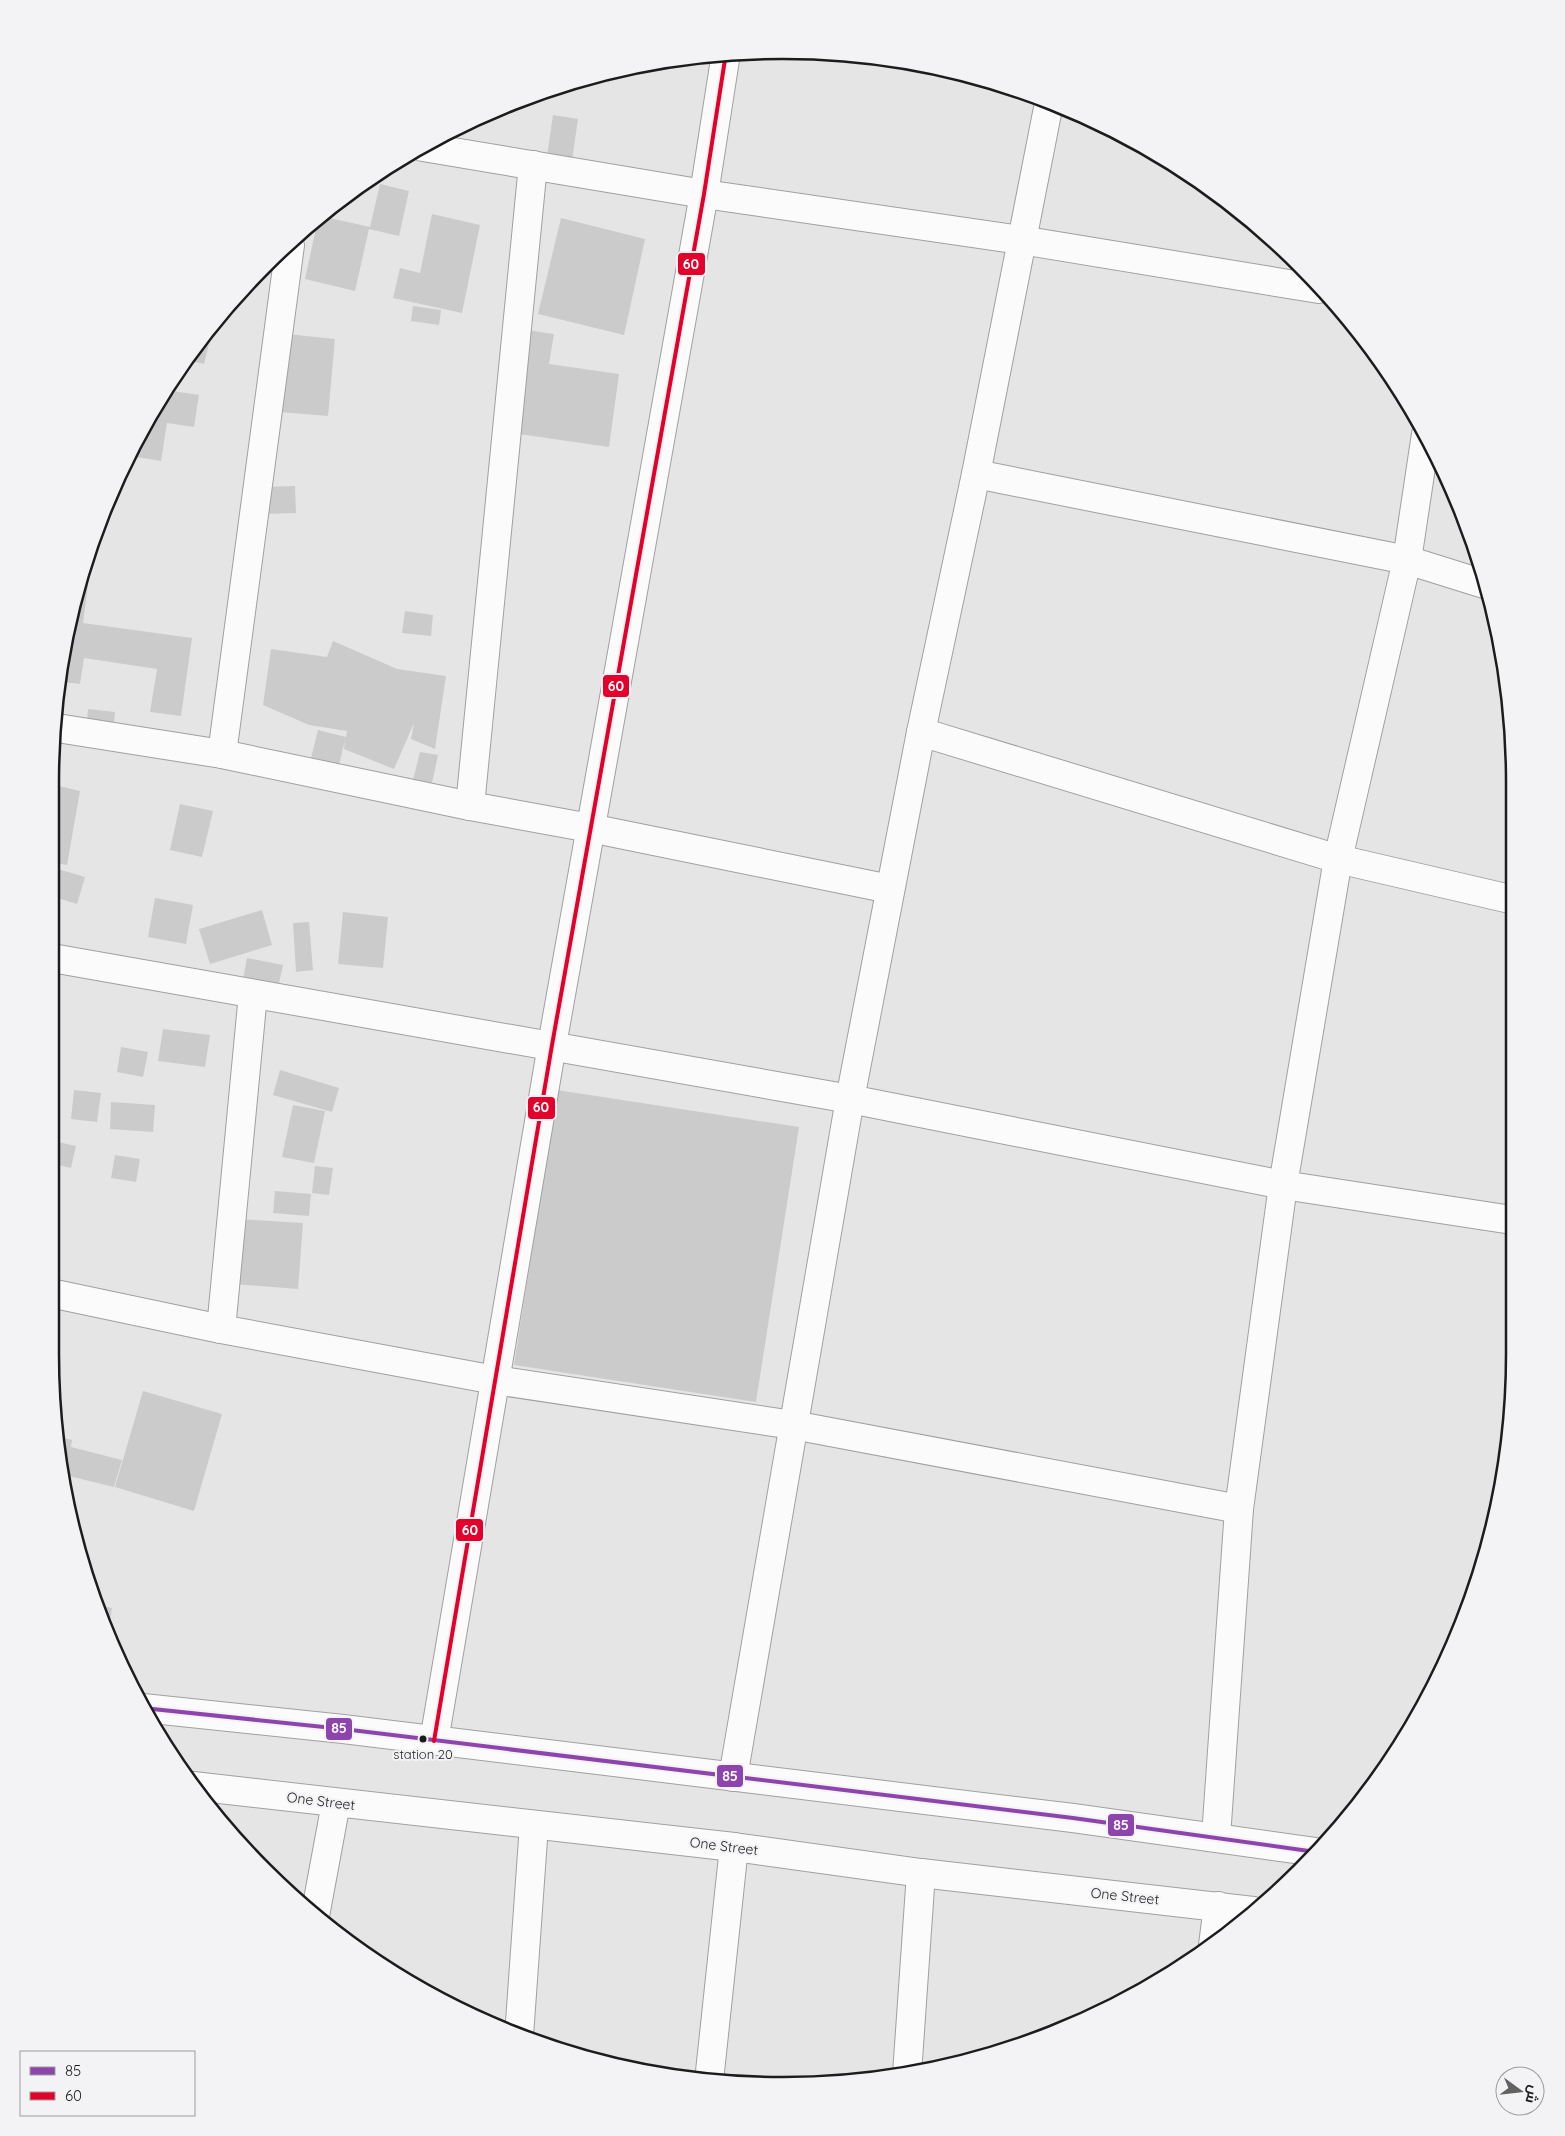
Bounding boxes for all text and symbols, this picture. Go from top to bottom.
line badge: 60 [677,252,706,276]
text: 60 [683,255,700,273]
line badge: 60 [602,674,630,698]
text: 60 [608,677,625,695]
line badge: 60 [527,1096,556,1120]
text: 60 [533,1098,550,1116]
line badge: 60 [455,1518,484,1542]
text: 60 [462,1521,479,1539]
line badge: 85 [325,1717,353,1741]
text: 85 [331,1719,347,1737]
marker: station 20 [418,1734,428,1744]
place label: station 20 [393,1746,453,1762]
line badge: 85 [716,1764,744,1788]
text: 85 [722,1767,738,1785]
street label: One Street [286,1788,356,1814]
line badge: 85 [1107,1813,1135,1837]
text: 85 [1113,1816,1129,1834]
street label: One Street [689,1833,759,1859]
street label: One Street [1090,1883,1160,1909]
legend [20,2051,195,2116]
text: 85 [65,2061,81,2080]
north arrow [1495,2066,1545,2116]
text: ش [1522,2083,1544,2105]
text: 60 [65,2086,82,2105]

